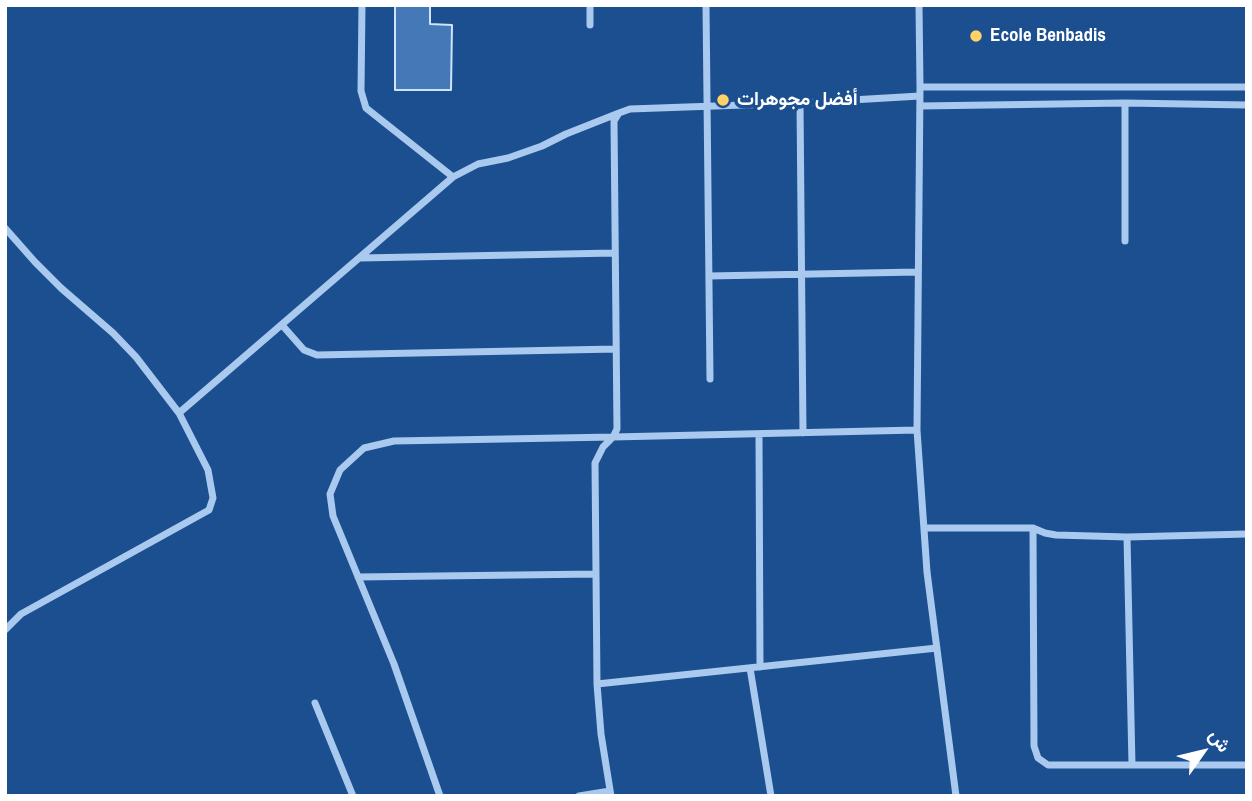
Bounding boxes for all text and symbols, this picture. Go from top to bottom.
place label: Ecole Benbadis [990,25,1106,47]
marker: Ecole Benbadis [968,28,984,44]
place label: أفضل مجوهرات [737,89,858,111]
marker: أفضل مجوهرات [715,92,731,108]
north arrow [1168,717,1238,787]
text: ش [1203,724,1238,757]

